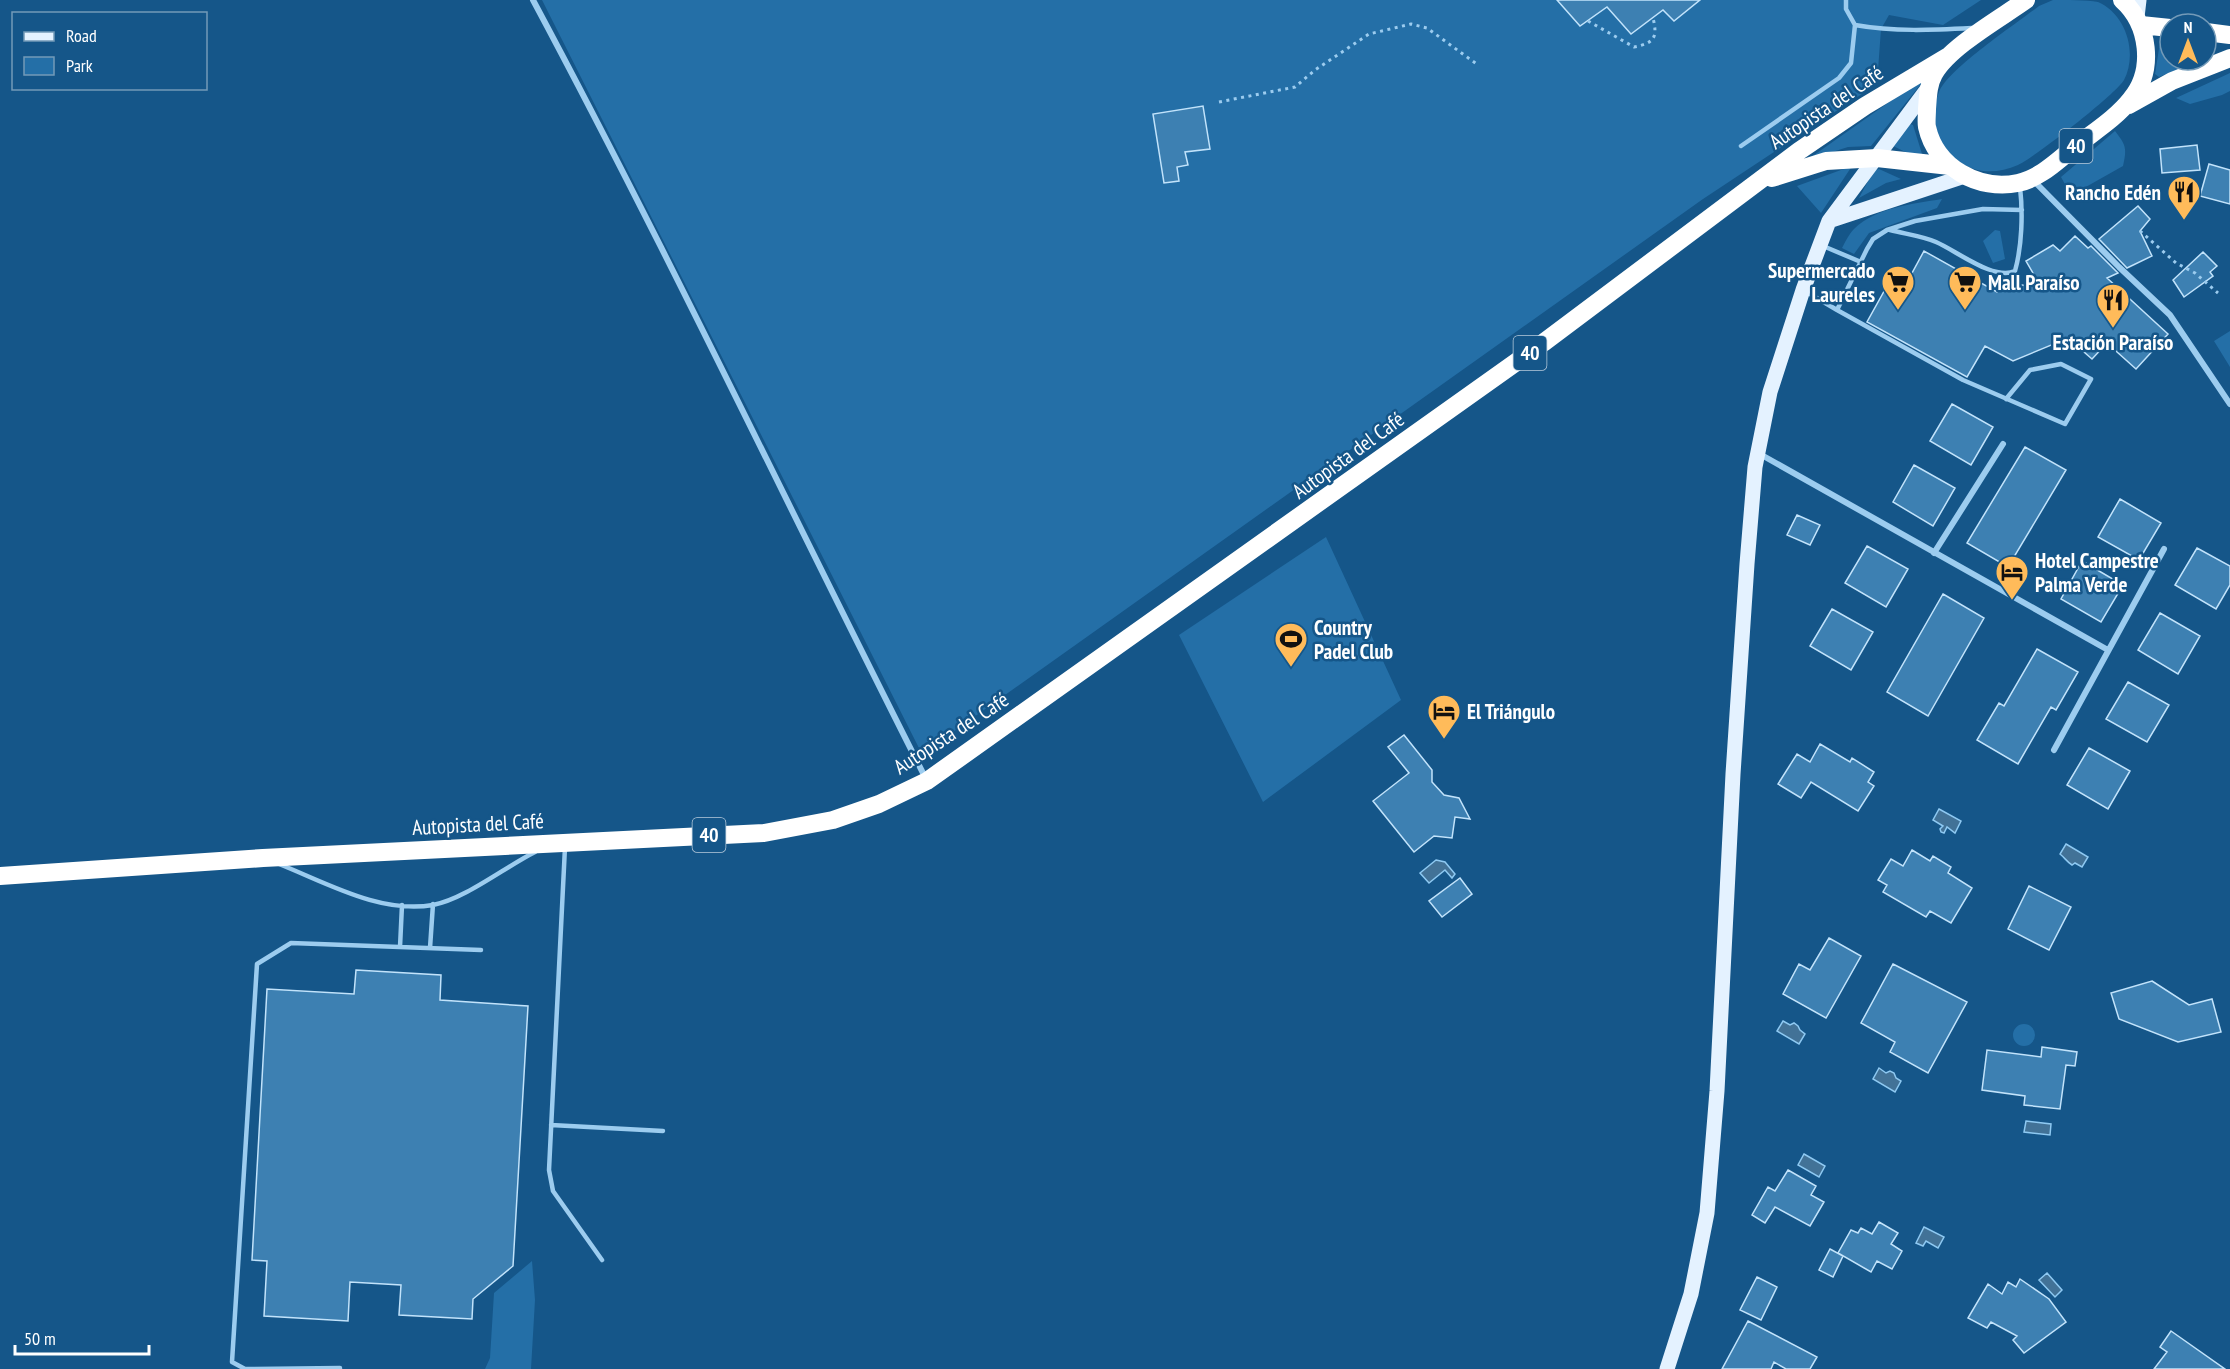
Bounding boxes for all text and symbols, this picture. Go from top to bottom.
legend [12,12,207,90]
north arrow [2158,12,2218,72]
text: N [2184,17,2192,37]
text: Road [66,24,97,47]
text: Park [66,54,93,77]
street label: Autopista del Café [1764,59,1888,155]
road number: 40 [2060,129,2092,163]
restaurant icon: Rancho Edén [2166,174,2202,221]
place label: Rancho Edén [2065,179,2161,206]
place label: Supermercado Laureles [1768,257,1875,308]
supermarket icon: Supermercado Laureles [1880,264,1916,311]
supermarket icon: Mall Paraíso [1947,264,1983,311]
place label: Mall Paraíso [1988,269,2080,296]
restaurant icon: Estación Paraíso [2095,282,2131,329]
place label: Estación Paraíso [2053,329,2173,356]
road number: 40 [1514,336,1546,370]
street label: Autopista del Café [1287,405,1409,505]
place label: Hotel Campestre Palma Verde [2035,547,2159,598]
hotel icon: Hotel Campestre Palma Verde [1994,554,2030,601]
place label: Country Padel Club [1314,614,1393,665]
sports icon: Country Padel Club [1273,621,1309,668]
street label: Autopista del Café [888,686,1014,780]
hotel icon: El Triángulo [1426,693,1462,740]
place label: El Triángulo [1467,698,1555,725]
street label: Autopista del Café [411,807,545,841]
road number: 40 [692,818,726,852]
scale bar [15,1318,148,1356]
text: 50 m [24,1327,56,1350]

